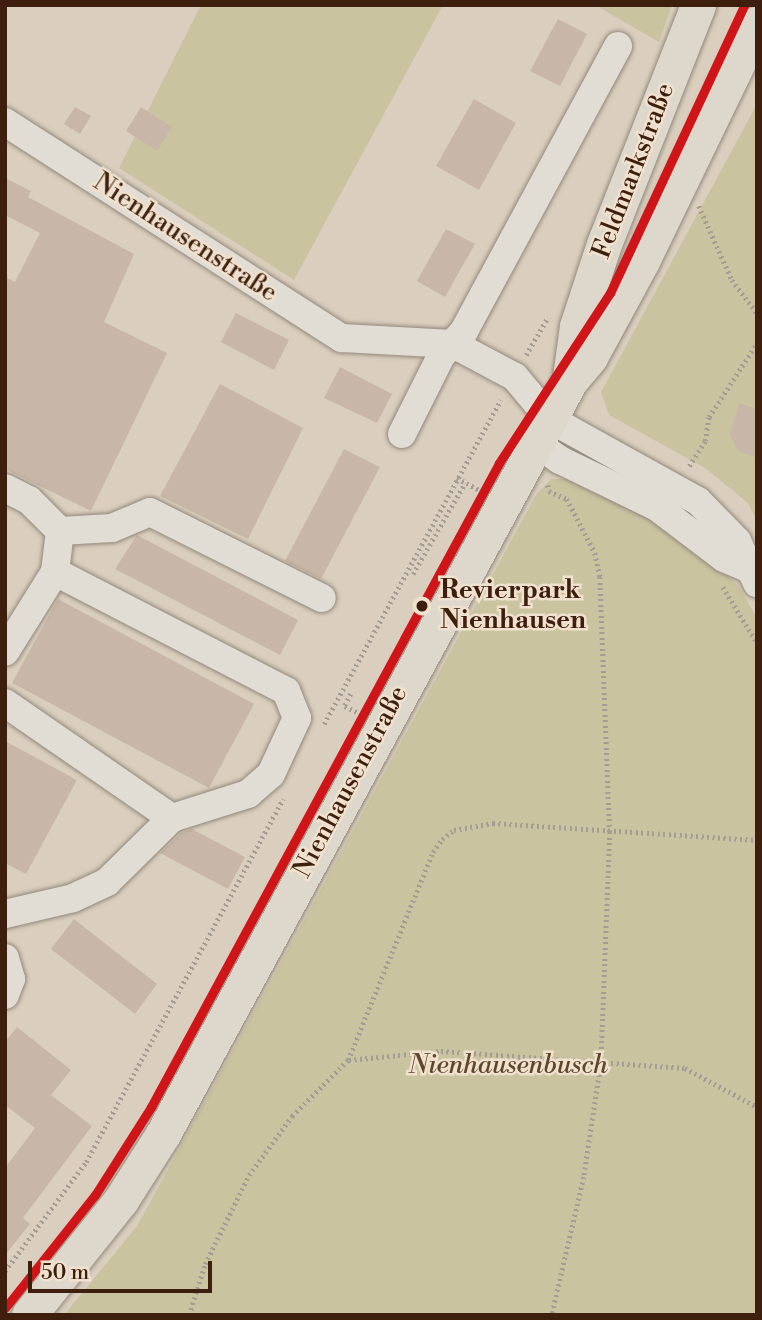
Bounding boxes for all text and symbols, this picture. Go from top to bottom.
street label: Feldmarkstraße [586,79,682,263]
street label: Nienhausenstraße [87,167,283,309]
place label: Revierpark Nienhausen [440,575,586,636]
marker: Revierpark Nienhausen [411,595,433,617]
street label: Nienhausenstraße [287,681,415,883]
park label: Nienhausenbusch [408,1050,608,1082]
scale bar [32,1246,215,1290]
text: 50 m [41,1260,89,1286]

